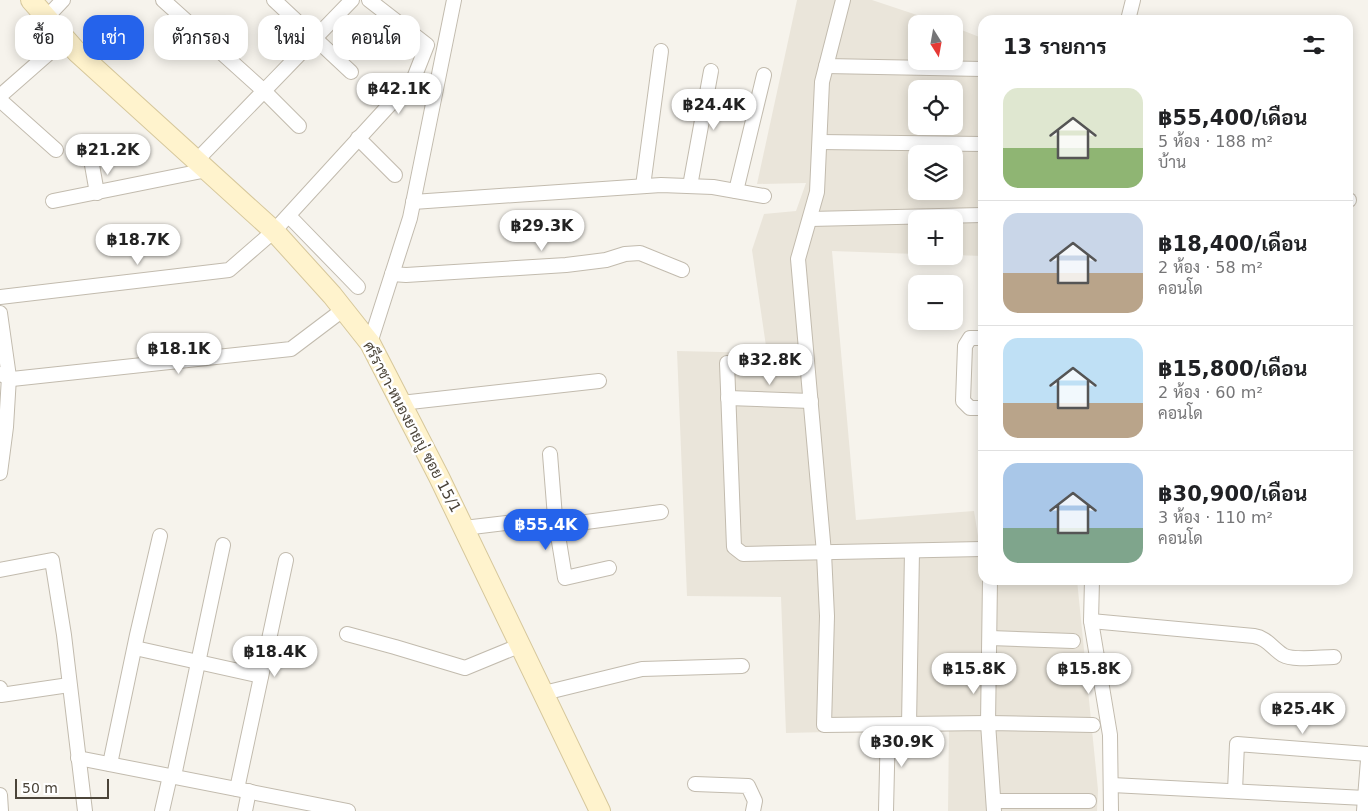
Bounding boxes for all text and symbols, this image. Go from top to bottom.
chip: ซื้อ [15,15,73,60]
chip: เช่า [83,15,144,60]
chip: ตัวกรอง [154,15,248,60]
chip: ใหม่ [258,15,323,60]
chip: คอนโด [333,15,420,60]
north arrow [908,15,962,70]
map controls [908,15,963,330]
icon: filters [1300,31,1328,59]
text: 13 รายการ [1003,35,1107,59]
pin: ฿42.1K [358,72,440,115]
text: ฿42.1K [367,79,431,98]
button: locate [908,80,963,135]
pin: ฿24.4K [673,88,755,131]
text: ฿24.4K [682,95,746,114]
text: ฿55,400/เดือน [1158,106,1307,130]
icon: home [1043,108,1103,168]
text: 5 ห้อง · 188 m² [1158,132,1273,151]
pin: ฿21.2K [67,134,149,176]
text: ฿21.2K [76,140,140,159]
button: layers [908,145,963,200]
text: บ้าน [1158,153,1186,172]
pin: ฿29.3K [501,210,583,252]
button: + [908,210,963,265]
text: ฿29.3K [510,216,574,235]
pin: ฿18.7K [97,224,179,266]
text: ฿18.7K [106,230,170,249]
text: ฿18,400/เดือน [1158,232,1307,256]
icon: home [1043,233,1103,293]
text: 2 ห้อง · 58 m² [1158,258,1263,277]
button: − [908,275,963,330]
text: คอนโด [1158,279,1203,298]
pin: ฿18.1K [138,332,220,375]
street label: ศรีราชา-หนองยายบู่ ซอย 15/1 [358,338,466,516]
text: ฿18.1K [147,339,211,358]
pin: ฿32.8K [729,344,811,386]
text: ฿32.8K [738,350,802,369]
text: ฿15,800/เดือน [1158,357,1307,381]
icon: home [1043,358,1103,418]
text: 2 ห้อง · 60 m² [1158,383,1263,402]
text: คอนโด [1158,404,1203,423]
text: ฿30,900/เดือน [1158,482,1307,506]
icon: home [1043,483,1103,543]
pin: ฿55.4K [505,508,587,551]
text: 3 ห้อง · 110 m² [1158,508,1273,527]
text: ฿55.4K [514,515,578,534]
text: คอนโด [1158,529,1203,548]
pin: ฿18.4K [234,636,316,678]
text: ฿18.4K [243,642,307,661]
pin: ฿15.8K [933,652,1015,695]
pin: ฿15.8K [1048,652,1130,695]
text: ฿15.8K [942,659,1006,678]
text: ฿15.8K [1057,659,1121,678]
pin: ฿25.4K [1262,692,1344,735]
text: ฿25.4K [1271,699,1335,718]
pin: ฿30.9K [861,726,943,768]
text: ฿30.9K [870,732,934,751]
scale bar [15,776,109,799]
text: 50 m [22,780,58,796]

